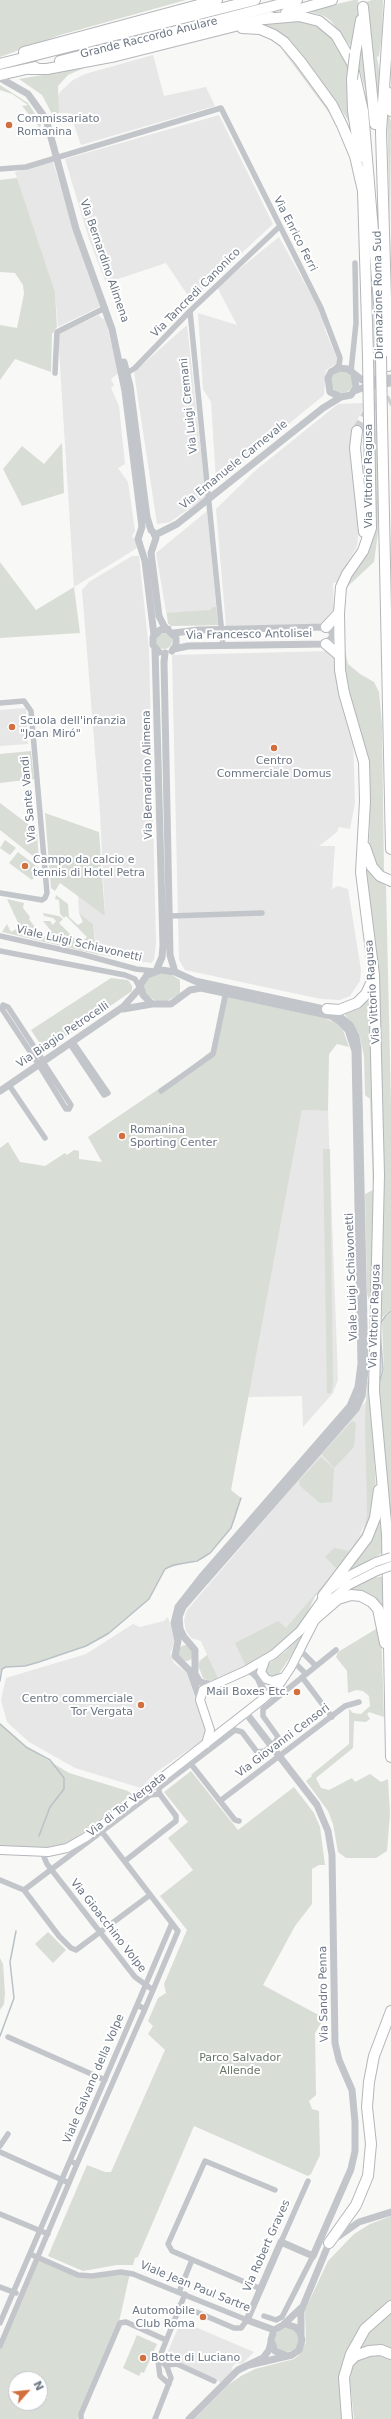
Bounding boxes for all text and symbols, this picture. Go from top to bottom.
street label: Grande Raccordo Anulare [79,15,219,61]
place label: Commissariato Romanina [17,112,99,138]
marker: Commissariato Romanina [4,120,14,130]
street label: Via Enrico Ferri [270,194,320,274]
street label: Via Bernardino Alimena [77,198,131,324]
street label: Diramazione Roma Sud [371,230,387,360]
street label: Via Tancredi Canonico [149,246,243,340]
street label: Via Luigi Cremani [177,357,201,455]
street label: Via Emanuele Carnevale [178,418,290,512]
street label: Via Vittorio Ragusa [362,424,376,528]
street label: Via Francesco Antolisei [186,627,312,643]
street label: Via Bernardino Alimena [140,710,156,840]
place label: Scuola dell'infanzia "Joan Miró" [20,714,126,740]
marker: Scuola dell'infanzia "Joan Miró" [7,722,17,732]
marker: Centro Commerciale Domus [269,743,279,753]
place label: Centro Commerciale Domus [217,754,331,780]
street label: Via Sante Vandi [19,755,39,843]
place label: Campo da calcio e tennis di Hotel Petra [33,853,145,879]
marker: Campo da calcio e tennis di Hotel Petra [20,861,30,871]
street label: Viale Luigi Schiavonetti [15,923,143,965]
street label: Via Vittorio Ragusa [363,939,383,1045]
street label: Via Biagio Petrocelli [14,999,112,1071]
place label: Romanina Sporting Center [130,1123,217,1149]
marker: Romanina Sporting Center [117,1131,127,1141]
street label: Viale Luigi Schiavonetti [343,1213,361,1341]
street label: Via Vittorio Ragusa [367,1263,383,1369]
place label: Mail Boxes Etc. [206,1685,289,1699]
marker: Mail Boxes Etc. [292,1687,302,1697]
place label: Centro commerciale Tor Vergata [22,1692,133,1718]
marker: Centro commerciale Tor Vergata [136,1700,146,1710]
street label: Via Giovanni Censori [233,1701,333,1781]
street label: Via di Tor Vergata [85,1770,169,1840]
street label: Via Gioacchino Volpe [67,1877,149,1975]
street label: Via Sandro Penna [317,1946,331,2042]
street label: Viale Galvano della Volpe [61,2012,127,2146]
park label: Parco Salvador Allende [199,2051,281,2077]
street label: Via Robert Graves [241,2198,293,2294]
street label: Viale Jean Paul Sartre [138,2259,252,2315]
place label: Automobile Club Roma [132,2304,195,2330]
marker: Automobile Club Roma [198,2312,208,2322]
place label: Botte di Luciano [151,2351,240,2365]
marker: Botte di Luciano [138,2353,148,2363]
north arrow [8,2371,48,2411]
text: N [30,2379,46,2393]

